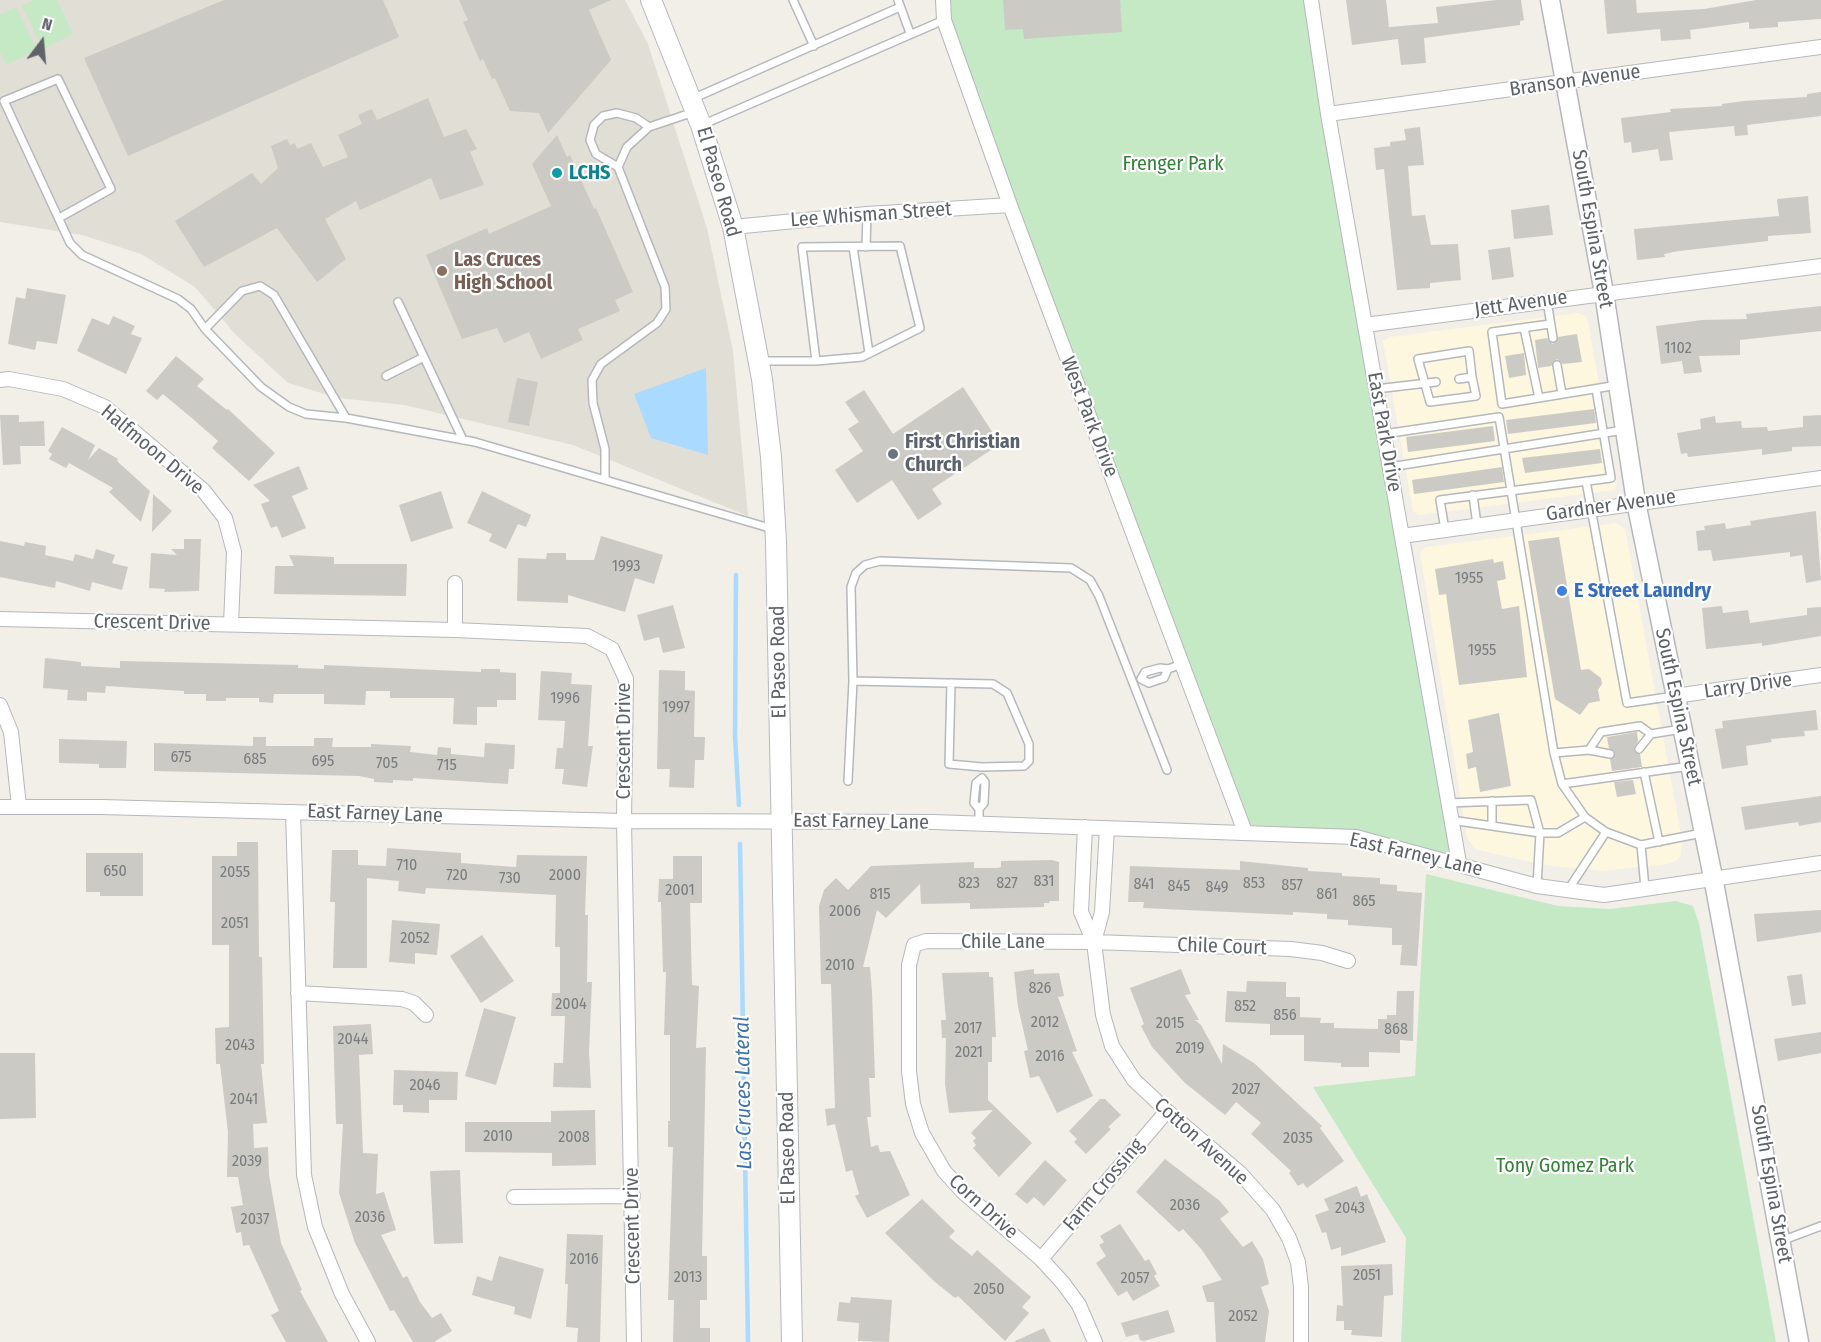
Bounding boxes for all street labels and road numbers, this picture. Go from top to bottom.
street label: Branson Avenue [1508,60,1642,102]
street label: El Paseo Road [691,124,745,240]
street label: South Espina Street [1566,148,1618,310]
street label: Lee Whisman Street [790,197,952,233]
street label: Jett Avenue [1473,286,1569,322]
street label: West Park Drive [1055,353,1123,481]
street label: East Park Drive [1362,370,1406,494]
street label: Halfmoon Drive [96,400,208,500]
street label: Gardner Avenue [1545,485,1677,527]
street label: El Paseo Road [766,605,792,719]
street label: Crescent Drive [93,610,211,636]
street label: South Espina Street [1650,626,1706,788]
street label: Larry Drive [1703,668,1793,704]
street label: Crescent Drive [612,683,636,799]
street label: East Farney Lane [307,800,443,828]
street label: East Farney Lane [793,809,929,835]
street label: East Farney Lane [1347,828,1485,882]
street label: Chile Lane [961,930,1045,954]
street label: Chile Court [1177,933,1267,961]
street label: El Paseo Road [775,1091,801,1205]
street label: Cotton Avenue [1149,1093,1253,1191]
street label: South Espina Street [1745,1103,1797,1265]
street label: Farm Crossing [1058,1134,1150,1236]
street label: Crescent Drive [620,1167,646,1285]
street label: Corn Drive [943,1170,1023,1244]

